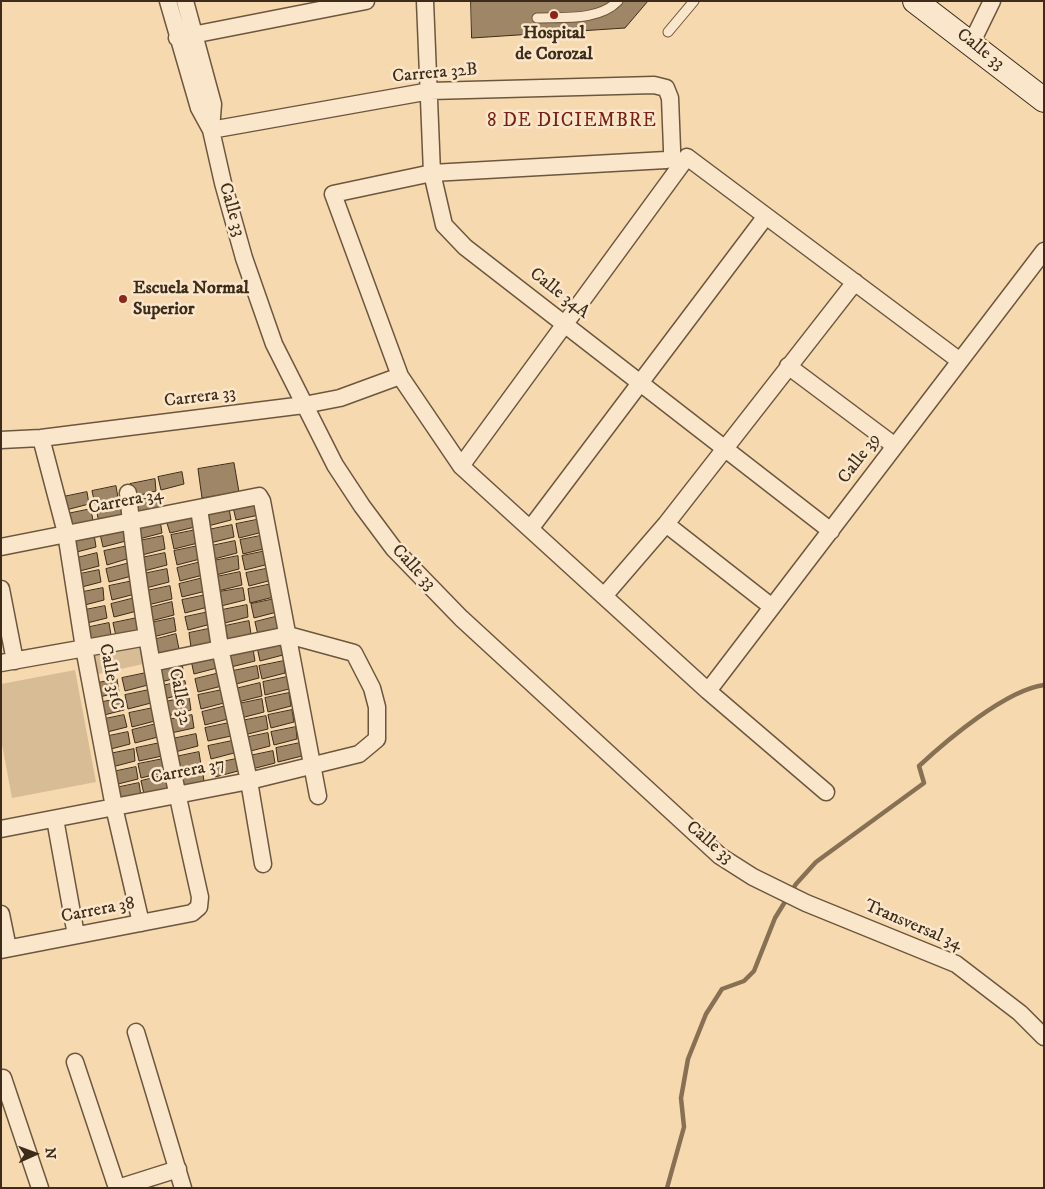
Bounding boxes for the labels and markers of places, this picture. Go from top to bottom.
marker: Hospital de Corozal [548,9,560,21]
place label: Hospital de Corozal [515,23,593,66]
place label: Escuela Normal Superior [133,278,249,320]
marker: Escuela Normal Superior [117,293,129,305]

